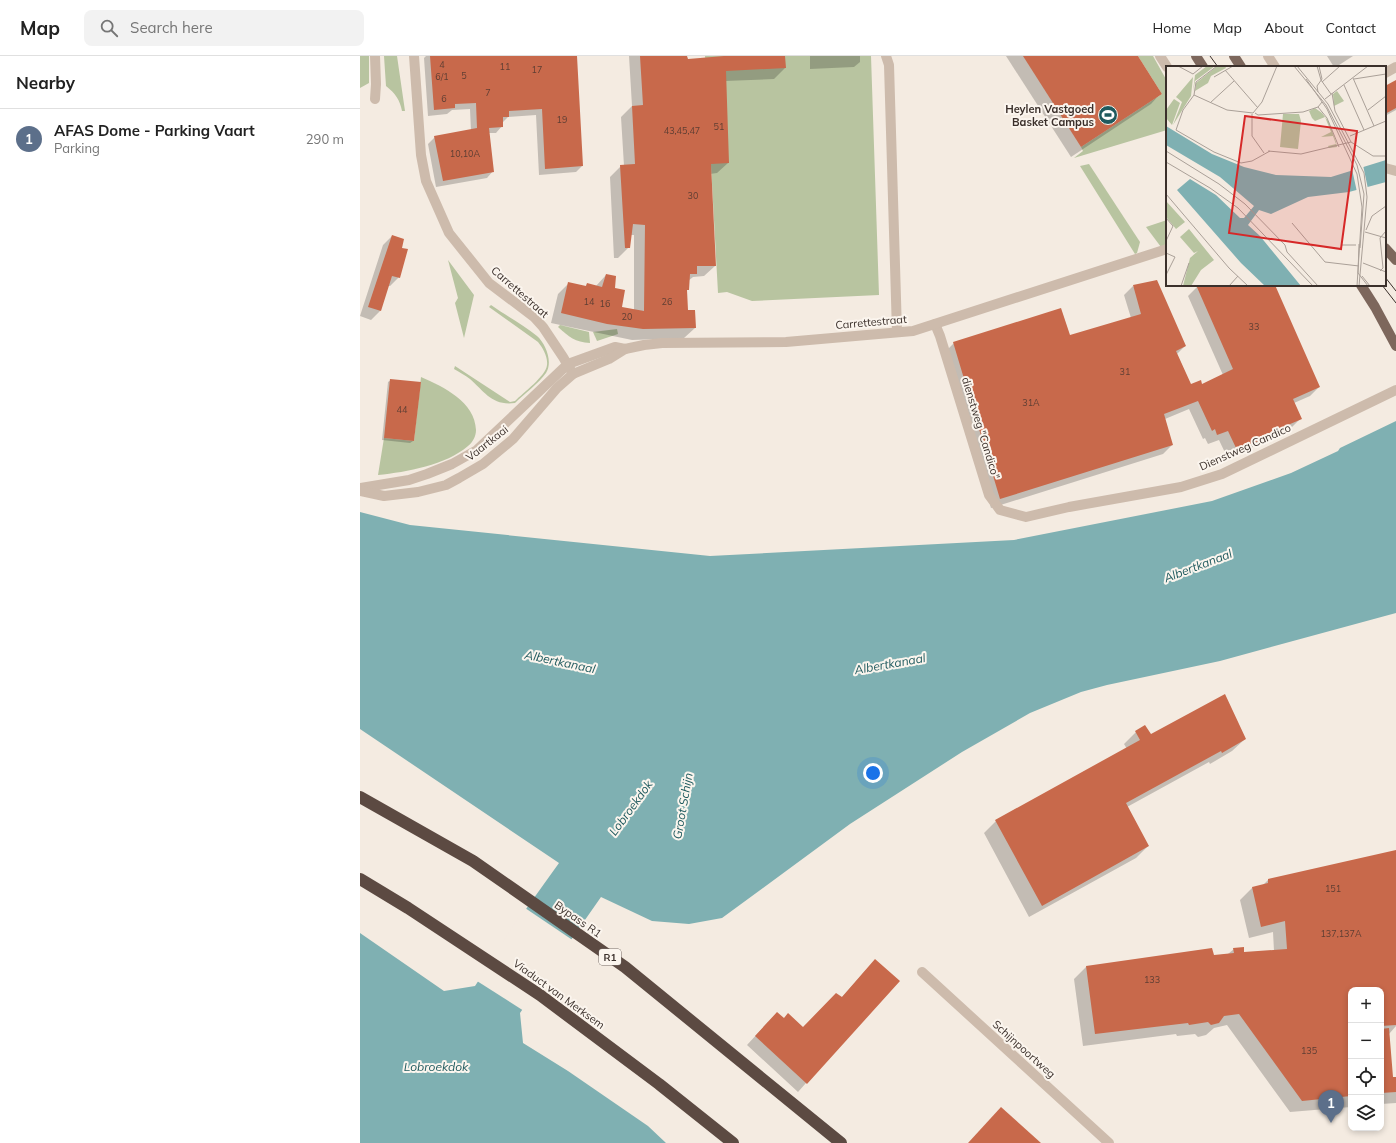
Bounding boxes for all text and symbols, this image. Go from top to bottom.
search box [84,10,364,46]
text: Map [20,16,60,40]
icon: search [98,17,120,39]
text: Search here [130,18,213,37]
text: Home [1152,19,1191,37]
text: Map [1213,19,1242,37]
text: About [1264,19,1304,37]
text: Contact [1326,19,1376,37]
house number: 4 [439,59,445,70]
house number: 11 [500,61,510,72]
house number: 17 [532,64,542,75]
inset map [1166,66,1386,286]
house number: 5 [461,70,467,81]
house number: 6/1 [435,71,449,82]
text: Nearby [16,72,75,93]
house number: 7 [485,87,491,98]
house number: 6 [441,93,447,104]
place label: Heylen Vastgoed Basket Campus [1005,102,1094,129]
sports icon: Heylen Vastgoed Basket Campus [1097,104,1119,126]
house number: 19 [557,114,567,125]
text: AFAS Dome - Parking Vaart [54,121,255,140]
house number: 51 [714,121,724,132]
house number: 43,45,47 [664,125,700,136]
text: 1 [25,131,33,147]
text: 290 m [306,131,344,147]
text: Parking [54,140,100,156]
house number: 10,10A [450,148,481,159]
house number: 30 [688,190,698,201]
street label: Carrettestraat [488,263,552,321]
house number: 14 [584,296,595,307]
house number: 26 [662,296,672,307]
house number: 16 [600,298,610,309]
house number: 20 [622,311,632,322]
street label: Carrettestraat [835,312,907,332]
house number: 33 [1249,321,1259,332]
house number: 31 [1120,366,1130,377]
street label: dienstweg "Candico" [959,375,1003,481]
house number: 31A [1022,397,1040,408]
house number: 44 [397,404,408,415]
street label: Dienstweg Candico [1197,421,1293,473]
street label: Vaartkaai [463,422,511,464]
water label: Albertkanaal [1161,546,1234,586]
water label: Albertkanaal [522,646,597,676]
water label: Albertkanaal [852,650,927,677]
your location [863,763,883,783]
water label: Groot Schijn [669,772,696,840]
water label: Lobroekdok [606,777,656,838]
house number: 151 [1325,883,1341,894]
street label: Bypass R1 [552,898,604,940]
house number: 137,137A [1320,928,1362,939]
road number: R1 [599,949,621,965]
street label: Viaduct van Merksem [510,956,608,1032]
house number: 133 [1144,974,1160,985]
map controls [1348,987,1384,1131]
button: + [1348,987,1384,1023]
street label: Schijnpoortweg [990,1017,1058,1081]
button: − [1348,1023,1384,1059]
house number: 135 [1301,1045,1318,1056]
water label: Lobroekdok [404,1059,469,1074]
button: locate [1348,1059,1384,1095]
pin: 1 [1318,1090,1344,1123]
button: layers [1348,1095,1384,1131]

